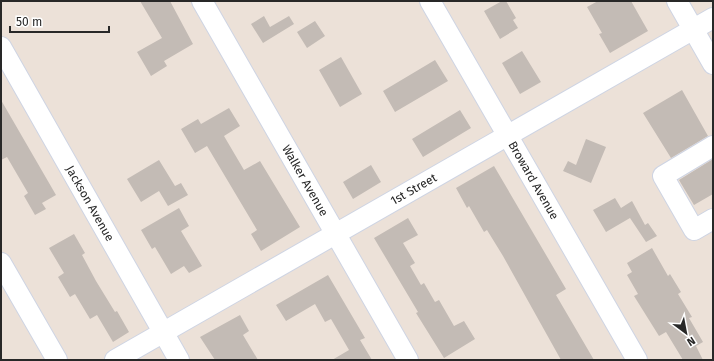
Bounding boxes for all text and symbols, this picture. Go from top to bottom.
scale bar [10,8,109,34]
text: 50 m [16,15,42,29]
street label: Broward Avenue [505,139,561,222]
street label: Walker Avenue [279,142,331,219]
street label: Jackson Avenue [63,163,117,244]
street label: 1st Street [388,170,440,208]
north arrow [666,313,706,353]
text: N [684,334,698,349]

